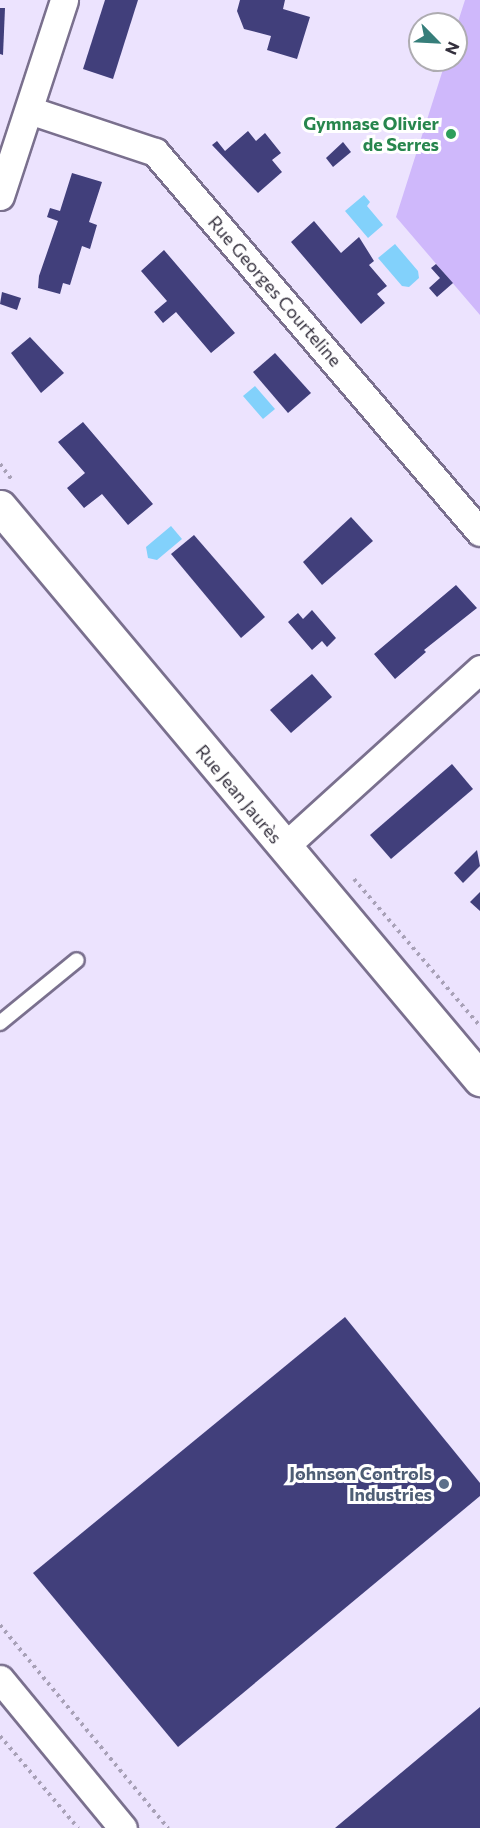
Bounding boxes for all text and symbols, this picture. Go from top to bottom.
north arrow [408,12,468,72]
text: N [442,39,464,58]
place label: Gymnase Olivier de Serres [303,113,439,156]
marker: Gymnase Olivier de Serres [444,127,458,141]
street label: Rue Georges Courteline [204,211,346,371]
street label: Rue Jean Jaurès [191,740,287,848]
place label: Johnson Controls Industries [289,1463,432,1506]
marker: Johnson Controls Industries [437,1477,451,1491]

